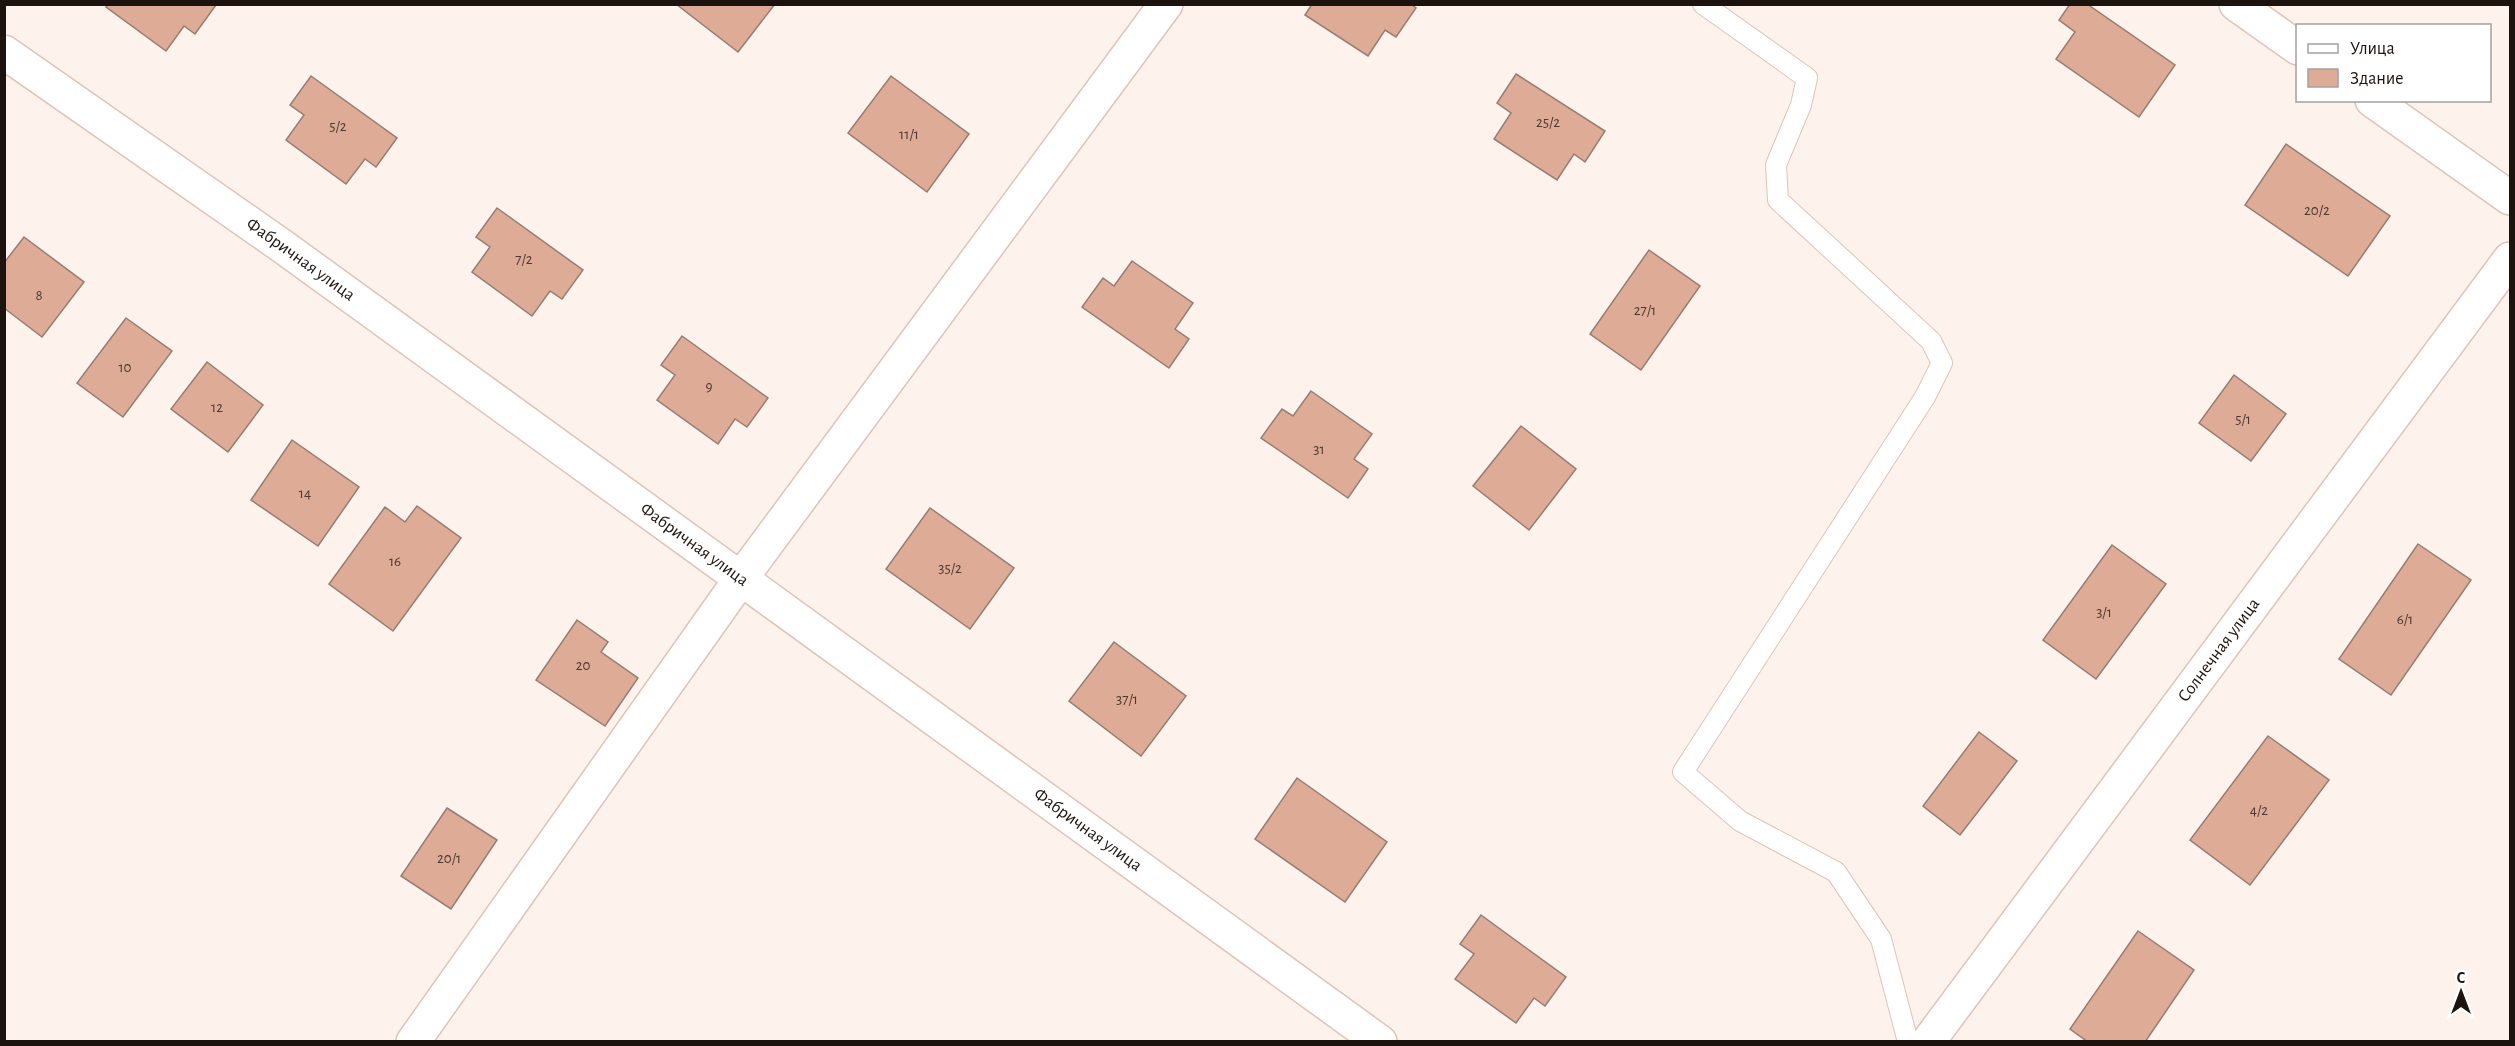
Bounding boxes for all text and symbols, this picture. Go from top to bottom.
legend [2296,24,2491,102]
text: Улица [2350,40,2395,58]
text: Здание [2350,70,2404,88]
house number: 25/2 [1536,115,1560,130]
house number: 5/2 [329,119,347,134]
house number: 11/1 [899,127,919,142]
house number: 20/2 [2304,203,2330,218]
street label: Фабричная улица [243,215,358,305]
house number: 7/2 [515,252,533,267]
house number: 8 [35,288,43,303]
house number: 27/1 [1634,303,1656,318]
house number: 10 [118,360,132,375]
house number: 9 [705,379,713,394]
house number: 12 [211,400,223,415]
house number: 5/1 [2235,412,2251,427]
house number: 31 [1313,442,1325,457]
house number: 14 [299,486,311,501]
street label: Фабричная улица [637,500,752,590]
house number: 16 [389,554,401,569]
house number: 35/2 [938,561,962,576]
street label: Солнечная улица [2175,595,2263,706]
house number: 3/1 [2096,605,2112,620]
house number: 6/1 [2397,612,2413,627]
house number: 20 [576,658,590,673]
house number: 37/1 [1116,692,1138,707]
street label: Фабричная улица [1030,785,1145,875]
house number: 4/2 [2250,803,2268,818]
house number: 20/1 [437,851,461,866]
north arrow [2431,962,2491,1022]
text: С [2457,970,2466,986]

